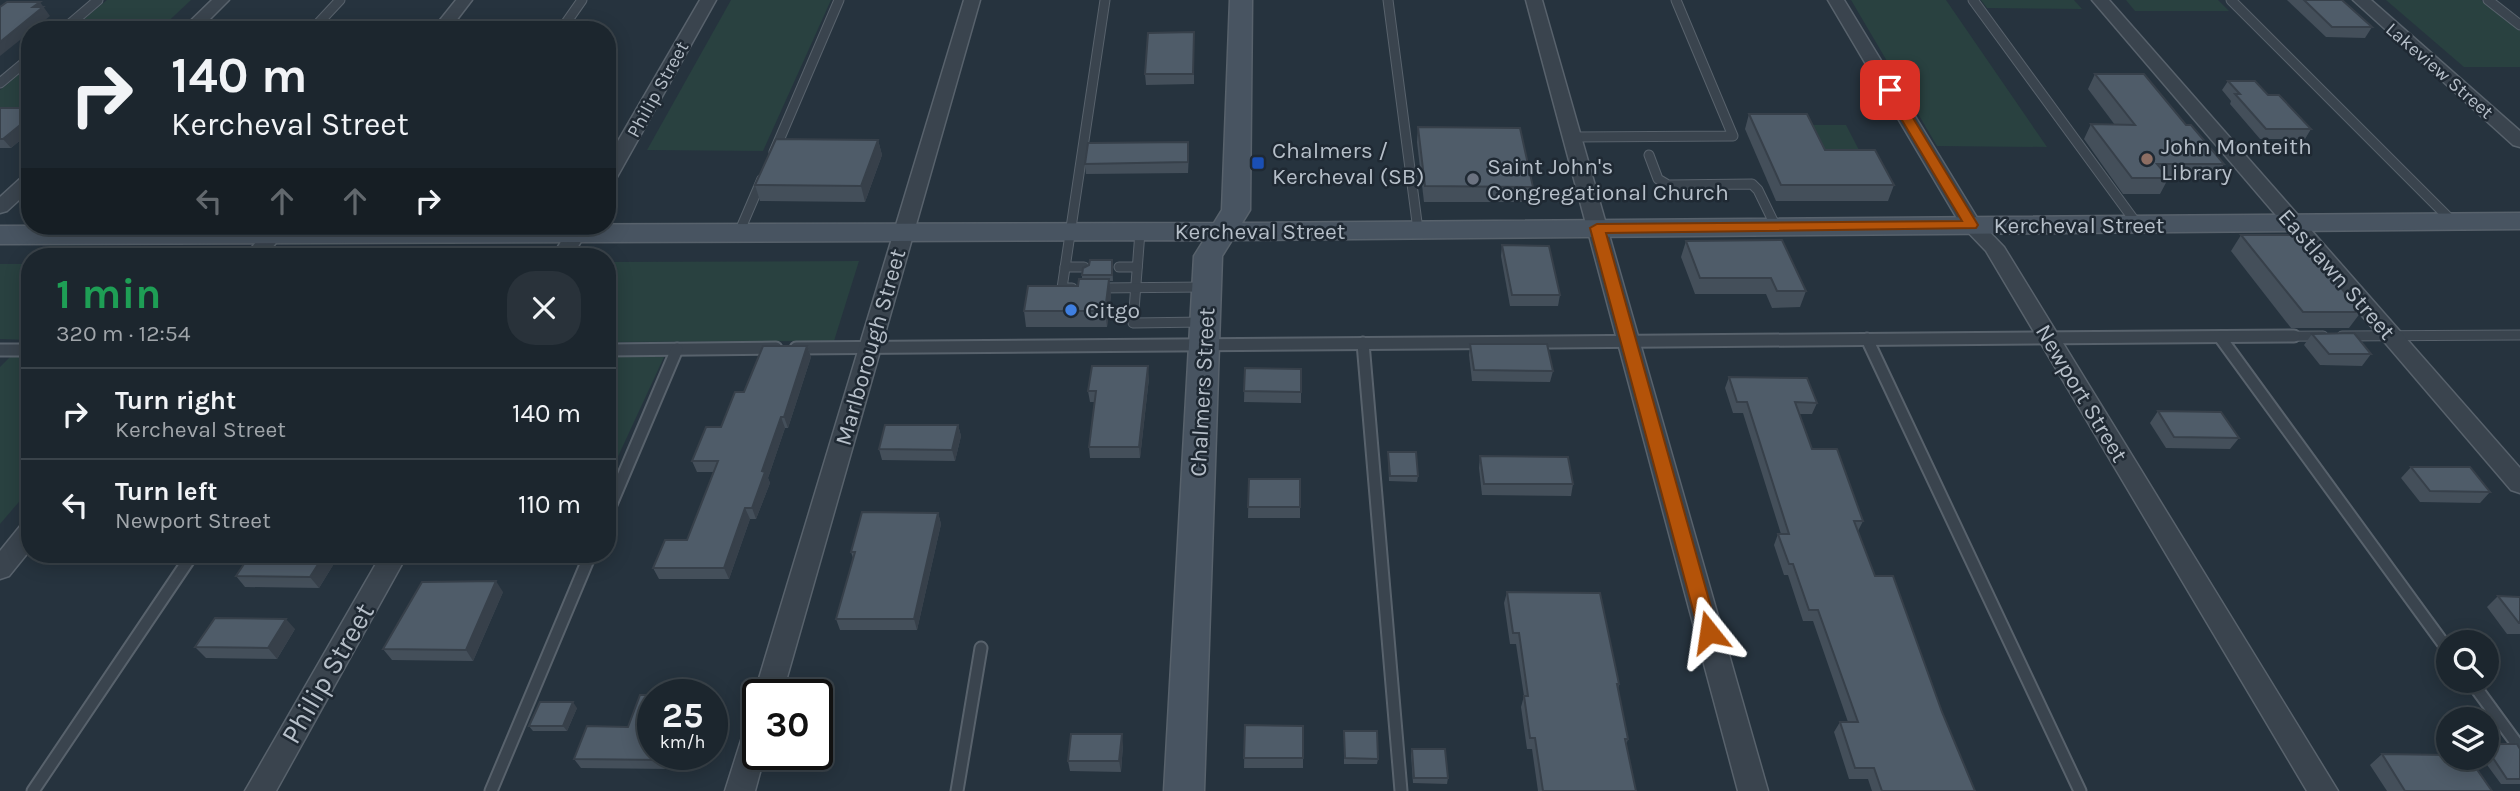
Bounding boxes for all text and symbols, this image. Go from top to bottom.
street label: Lakeview Street [2381,18,2498,123]
street label: Philip Street [622,38,693,141]
text: 140 m [171,47,308,104]
icon: right [56,49,147,140]
pin [1860,60,1920,120]
icon: arrive [1871,71,1909,109]
text: Kercheval Street [171,106,409,143]
place label: John Monteith Library [2161,133,2312,186]
place label: Chalmers / Kercheval (SB) [1272,137,1424,190]
marker: John Monteith Library [2139,151,2155,167]
place label: Saint John's Congregational Church [1487,153,1729,206]
marker: Chalmers / Kercheval (SB) [1250,155,1266,171]
marker: Saint John's Congregational Church [1465,171,1481,187]
icon: left [190,182,228,220]
icon: ahead [263,182,301,220]
icon: ahead [336,182,374,220]
icon: right [409,182,447,220]
street label: Eastlawn Street [2272,203,2401,346]
street label: Kercheval Street [1994,212,2165,239]
street label: Kercheval Street [1175,218,1346,245]
street label: Marlborough Street [829,245,912,449]
text: 1 min [56,269,161,319]
button: close [507,271,581,345]
place label: Citgo [1085,297,1140,324]
marker: Citgo [1063,302,1079,318]
street label: Chalmers Street [1185,306,1220,477]
text: 320 m · 12:54 [56,320,191,347]
street label: Newport Street [2030,320,2133,467]
text: Turn right [115,385,236,416]
icon: right [56,395,94,433]
text: 140 m [512,398,581,429]
text: Kercheval Street [115,416,286,443]
text: Turn left [115,476,217,507]
icon: left [56,486,94,524]
text: 110 m [518,489,581,520]
text: Newport Street [115,507,271,534]
position arrow [1672,595,1746,669]
street label: Philip Street [274,597,381,749]
map controls [2436,630,2499,770]
button: search [2436,630,2499,693]
speed limit sign: 30 [742,679,833,770]
text: 25 [662,695,703,736]
button: layers [2436,707,2499,770]
text: km/h [660,731,705,753]

